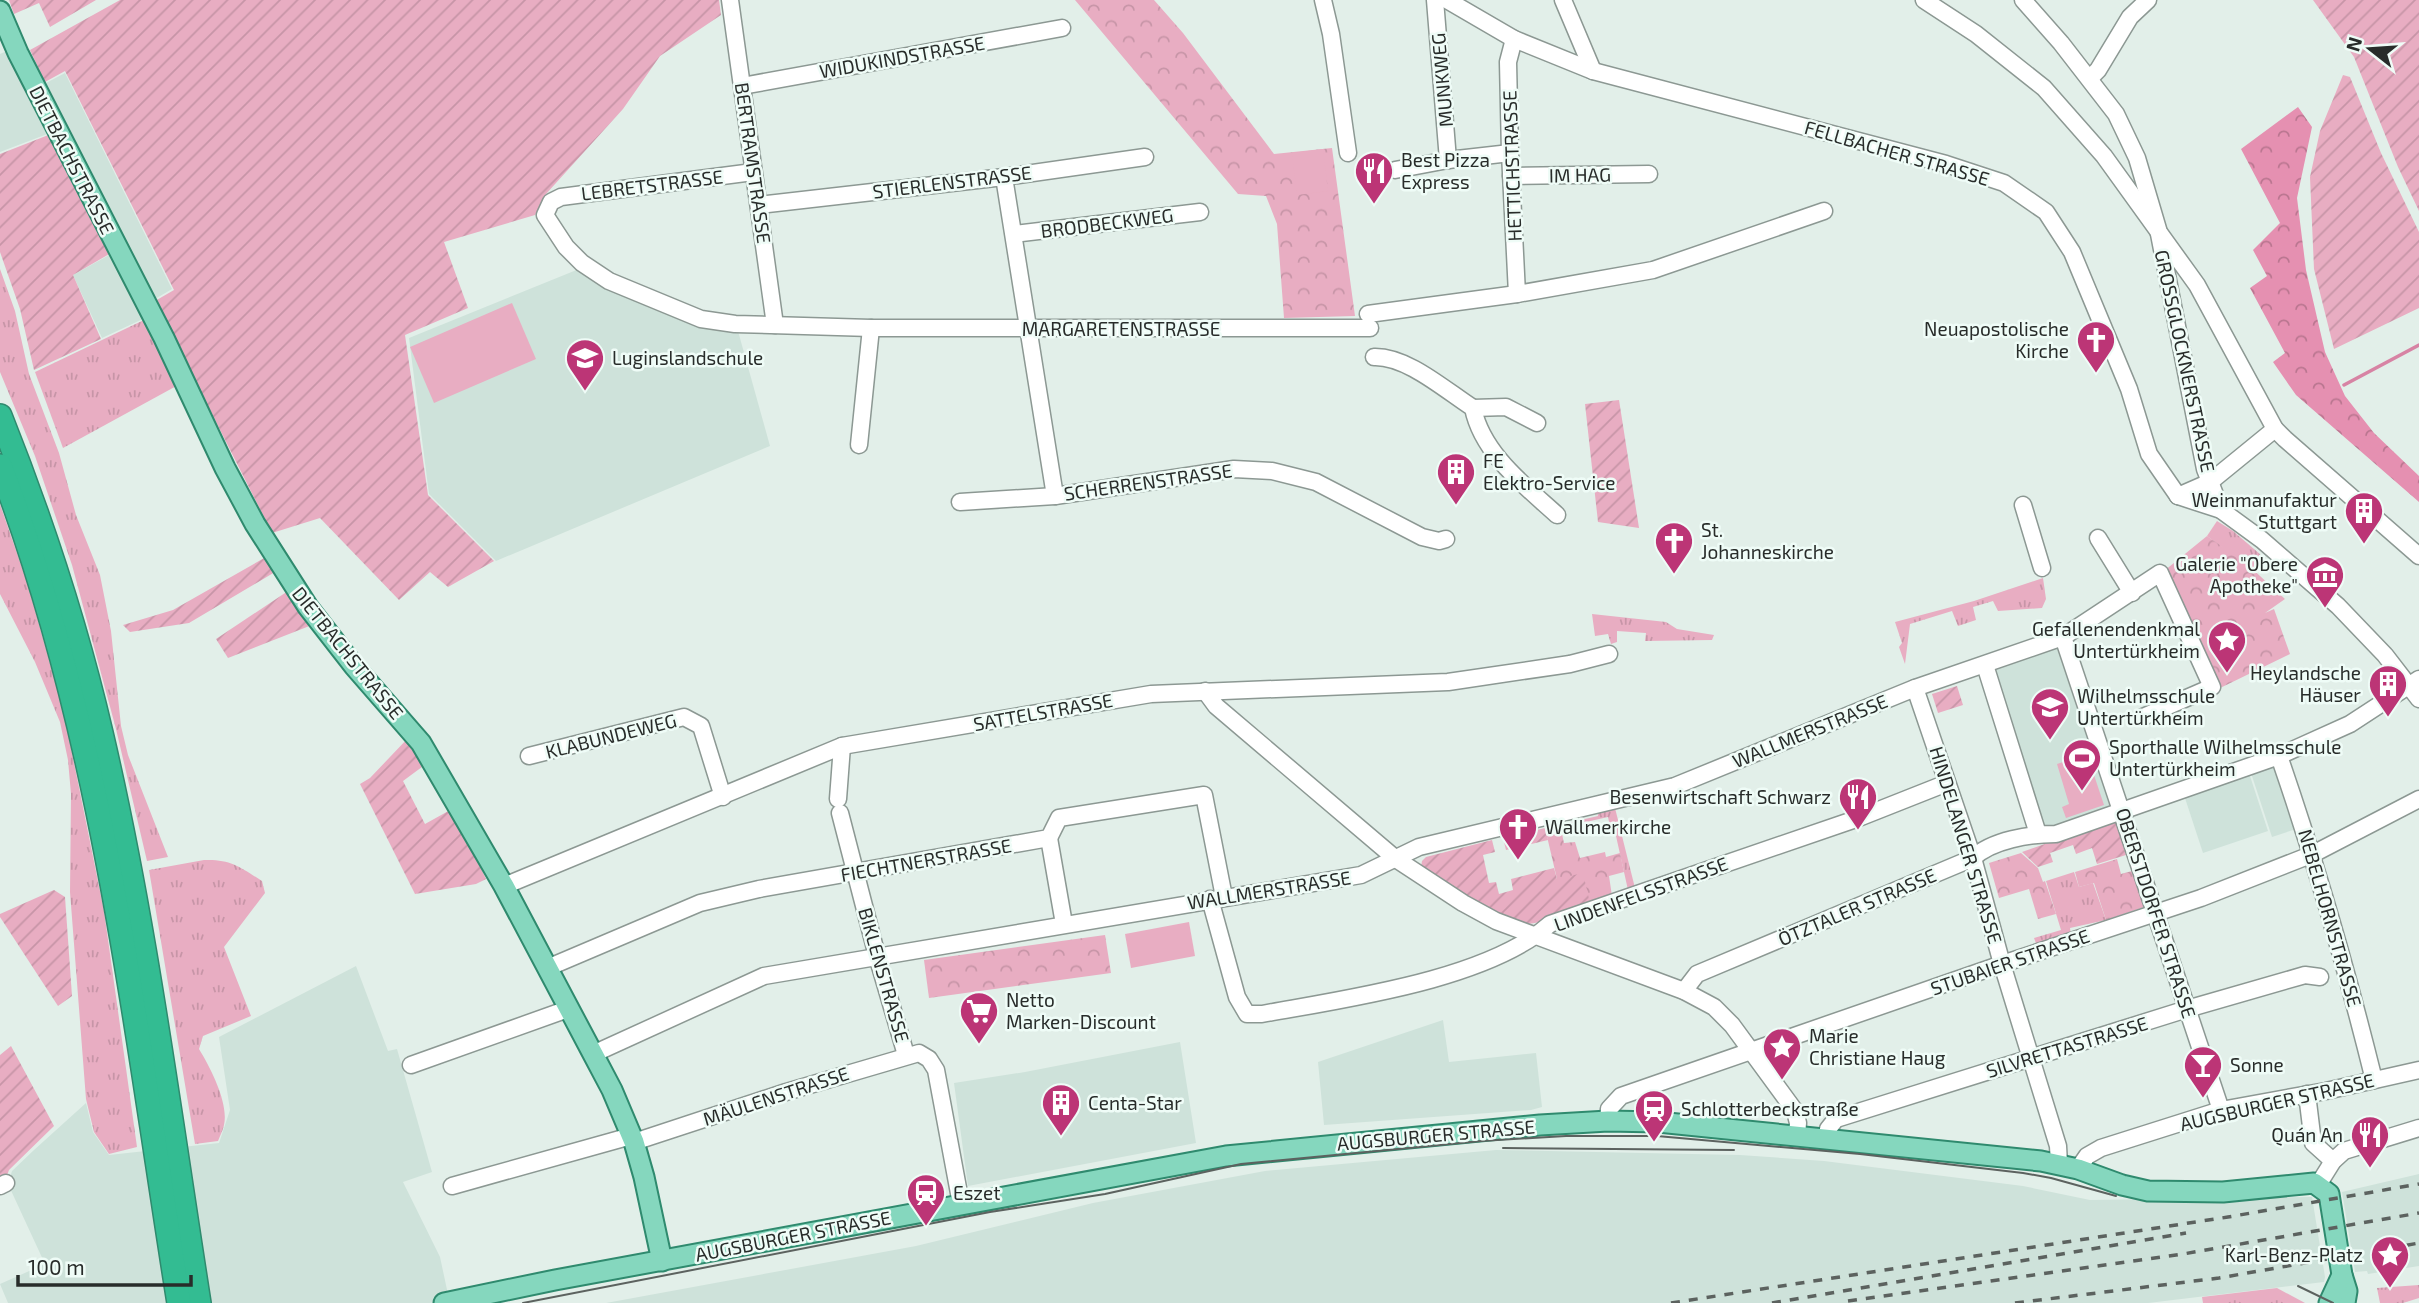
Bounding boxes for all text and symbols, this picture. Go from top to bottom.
north arrow [2335,14,2405,84]
street label: WIDUKINDSTRASSE [817,31,986,82]
street label: MUNKWEG [1426,32,1457,128]
text: N [2340,34,2366,54]
street label: BERTRAMSTRASSE [731,81,776,245]
street label: DIETBACHSTRASSE [25,82,120,238]
street label: HETTICHSTRASSE [1497,90,1526,242]
street label: FELLBACHER STRASSE [1802,115,1992,190]
place label: Best Pizza Express [1401,148,1490,193]
restaurant icon: Best Pizza Express [1353,150,1395,205]
street label: STIERLENSTRASSE [871,160,1033,203]
street label: IM HAG [1549,162,1611,187]
street label: LEBRETSTRASSE [580,164,724,205]
street label: BRODBECKWEG [1039,203,1175,242]
street label: GROSSGLOCKNERSTRASSE [2151,248,2220,474]
street label: MARGARETENSTRASSE [1022,317,1220,340]
place label: Neuapostolische Kirche [1924,317,2069,362]
church icon: Neuapostolische Kirche [2075,319,2117,374]
school or university icon: Luginslandschule [564,337,606,392]
place label: Luginslandschule [612,346,763,369]
place label: FE Elektro-Service [1483,449,1615,494]
building icon: FE Elektro-Service [1435,451,1477,506]
street label: SCHERRENSTRASSE [1062,458,1233,505]
place label: Weinmanufaktur Stuttgart [2191,488,2337,533]
building icon: Weinmanufaktur Stuttgart [2343,490,2385,545]
place label: St. Johanneskirche [1701,518,1834,563]
church icon: St. Johanneskirche [1653,520,1695,575]
place label: Galerie "Obere Apotheke" [2175,552,2298,597]
museum icon: Galerie "Obere Apotheke" [2304,554,2346,609]
street label: DIETBACHSTRASSE [288,582,409,723]
place label: Gefallenendenkmal Untertürkheim [2032,617,2200,662]
place icon: Gefallenendenkmal Untertürkheim [2206,619,2248,674]
place label: Heylandsche Häuser [2250,661,2361,706]
building icon: Heylandsche Häuser [2367,663,2409,718]
place label: Wilhelmsschule Untertürkheim [2077,684,2215,729]
school or university icon: Wilhelmsschule Untertürkheim [2029,686,2071,741]
street label: SATTELSTRASSE [971,688,1114,735]
street label: WALLMERSTRASSE [1729,689,1891,772]
street label: KLABUNDEWEG [543,708,679,763]
place label: Sporthalle Wilhelmsschule Untertürkheim [2109,735,2342,780]
sports icon: Sporthalle Wilhelmsschule Untertürkheim [2061,737,2103,792]
street label: HINDELANGER STRASSE [1926,743,2007,946]
restaurant icon: Besenwirtschaft Schwarz [1837,776,1879,831]
place label: Besenwirtschaft Schwarz [1609,785,1831,808]
street label: OBERSTDORFER STRASSE [2112,805,2201,1021]
church icon: Wallmerkirche [1497,806,1539,861]
place label: Wallmerkirche [1545,815,1671,838]
street label: NEBELHORNSTRASSE [2294,826,2367,1009]
street label: FIECHTNERSTRASSE [839,833,1013,886]
street label: LINDENFELSSTRASSE [1551,851,1731,936]
street label: ÖTZTALER STRASSE [1774,863,1939,950]
street label: WALLMERSTRASSE [1186,865,1352,914]
street label: BIKLENSTRASSE [854,905,915,1045]
street label: STUBAIER STRASSE [1927,924,2092,1000]
place label: Netto Marken-Discount [1006,988,1156,1033]
supermarket icon: Netto Marken-Discount [958,990,1000,1045]
street label: SILVRETTASTRASSE [1983,1011,2150,1082]
place label: Marie Christiane Haug [1809,1024,1946,1069]
place icon: Marie Christiane Haug [1761,1026,1803,1081]
bar icon: Sonne [2182,1044,2224,1099]
place label: Sonne [2230,1053,2284,1076]
street label: MÄULENSTRASSE [700,1061,852,1130]
street label: AUGSBURGER STRASSE [2177,1068,2376,1135]
building icon: Centa-Star [1040,1082,1082,1137]
station icon: Schlotterbeckstraße [1633,1088,1675,1143]
place label: Centa-Star [1088,1091,1182,1114]
place label: Schlotterbeckstraße [1681,1097,1859,1120]
street label: AUGSBURGER STRASSE [1336,1114,1536,1155]
restaurant icon: Quán An [2349,1114,2391,1169]
place label: Quán An [2271,1123,2343,1146]
station icon: Eszet [905,1172,947,1227]
place label: Eszet [953,1181,1000,1204]
street label: AUGSBURGER STRASSE [693,1205,893,1266]
place icon: Karl-Benz-Platz [2369,1234,2411,1289]
place label: Karl-Benz-Platz [2225,1243,2363,1266]
scale bar [18,1244,191,1288]
text: 100 m [28,1254,85,1279]

